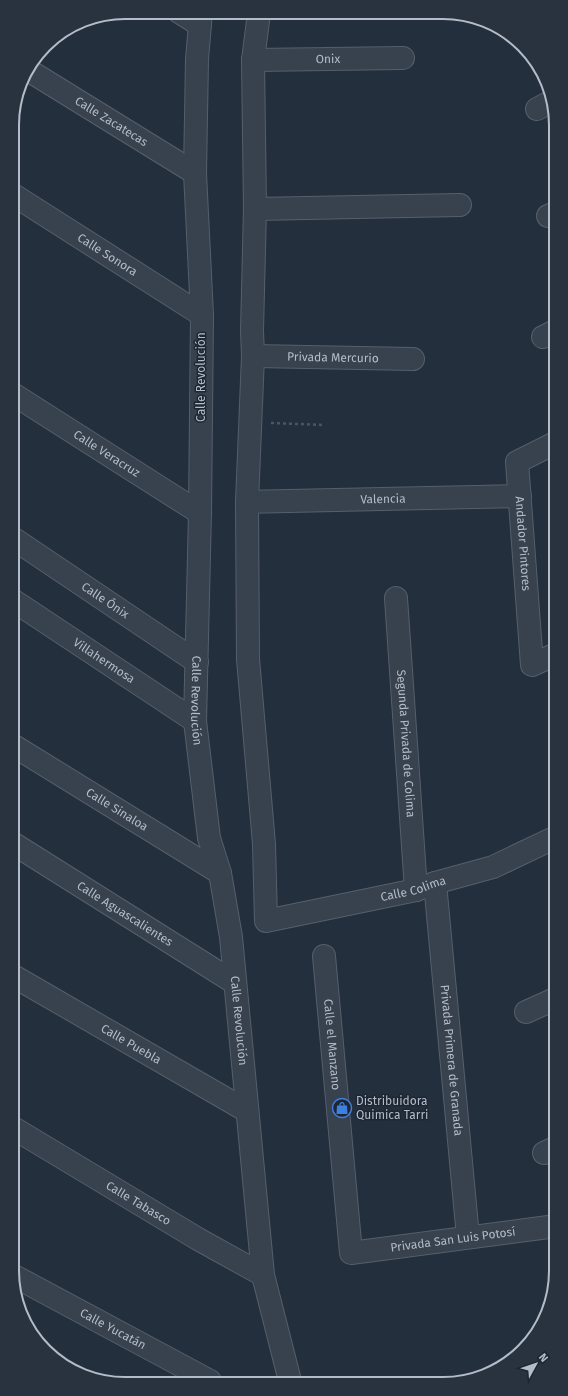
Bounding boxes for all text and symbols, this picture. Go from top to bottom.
street label: Onix [316,52,341,66]
street label: Calle Zacatecas [72,94,151,149]
street label: Calle Sonora [75,230,140,279]
street label: Calle Revolución [194,332,208,422]
street label: Privada Mercurio [287,350,379,365]
street label: Calle Veracruz [71,427,142,480]
street label: Valencia [360,492,406,507]
street label: Andador Pintores [513,496,534,592]
street label: Calle Ónix [79,579,132,621]
street label: Villahermosa [70,635,138,686]
street label: Calle Revolución [188,655,205,746]
street label: Segunda Privada de Colima [394,669,418,818]
street label: Calle Sinaloa [84,785,150,834]
street label: Calle Colima [379,873,447,904]
street label: Calle Aguascalientes [74,878,176,949]
street label: Calle Revolución [228,975,250,1066]
street label: Privada Primera de Granada [437,984,466,1137]
street label: Calle el Manzano [321,998,343,1091]
street label: Calle Puebla [98,1021,164,1067]
place label: Distribuidora Quimica Tarri [356,1094,428,1122]
shop icon: Distribuidora Quimica Tarri [331,1097,353,1119]
street label: Calle Tabasco [103,1178,174,1228]
street label: Privada San Luis Potosí [390,1224,517,1255]
street label: Calle Yucatán [78,1306,148,1352]
north arrow [516,1344,556,1384]
text: N [536,1351,551,1365]

